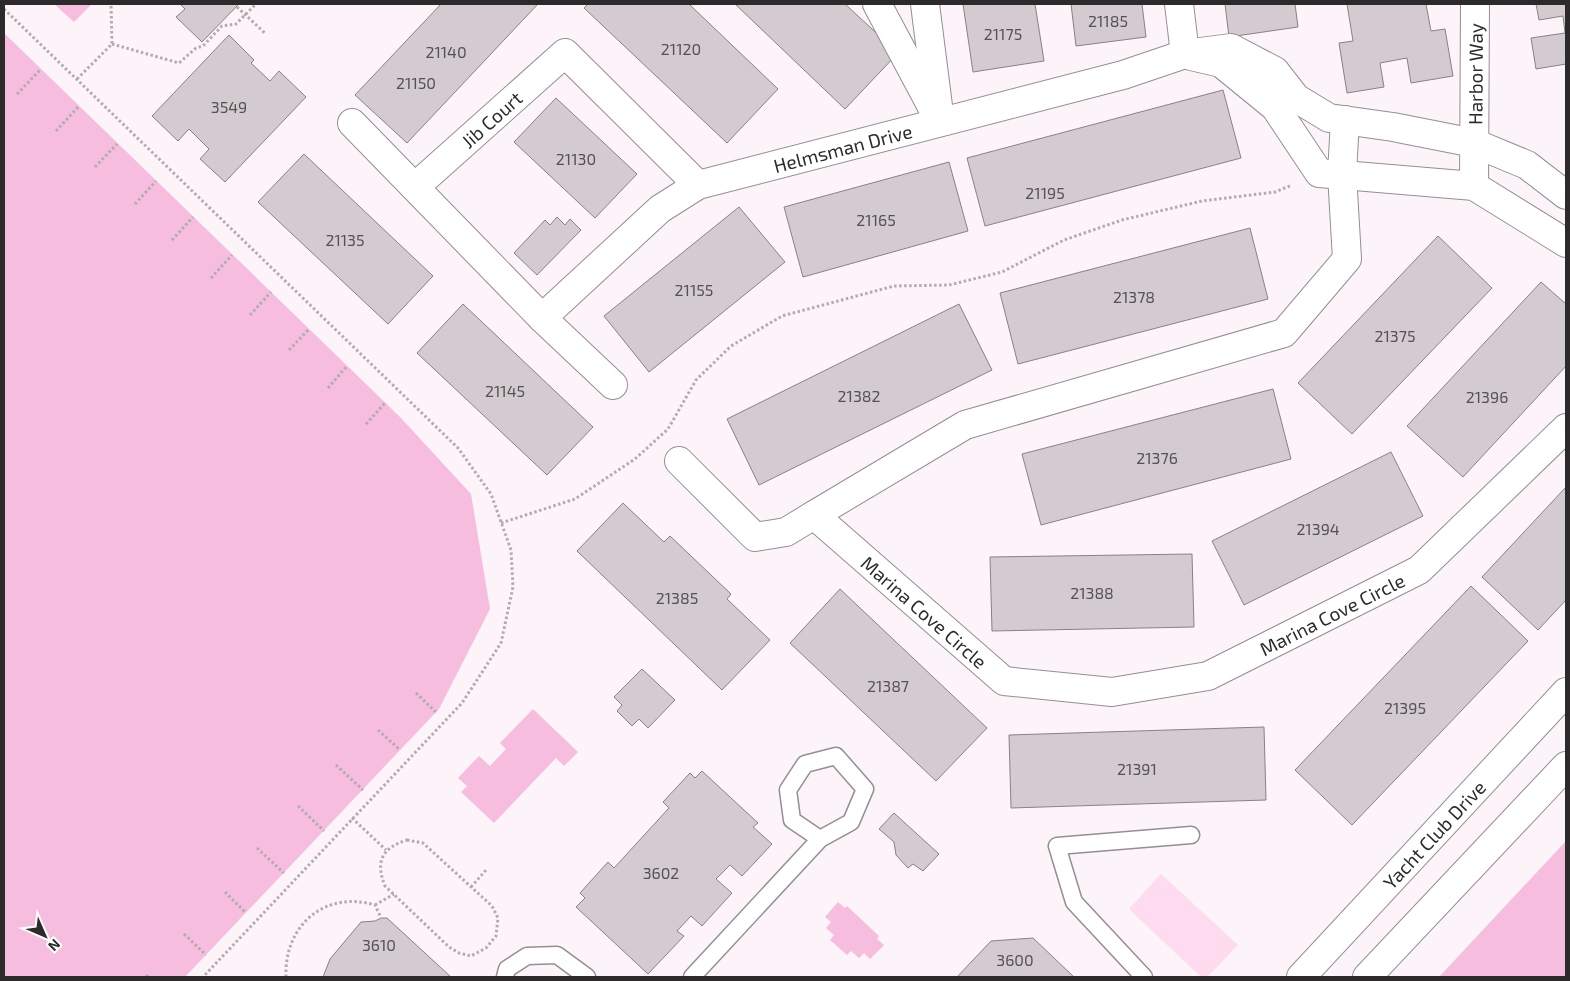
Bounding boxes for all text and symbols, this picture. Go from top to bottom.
house number: 21185 [1088,11,1128,30]
street label: Harbor Way [1463,23,1486,125]
house number: 21175 [984,24,1022,43]
house number: 21120 [661,39,701,58]
house number: 21140 [425,42,467,61]
house number: 21150 [396,73,436,92]
street label: Jib Court [456,86,526,152]
house number: 3549 [211,97,247,116]
street label: Helmsman Drive [771,119,914,177]
house number: 21130 [556,149,596,168]
house number: 21195 [1025,183,1065,202]
house number: 21165 [856,210,896,229]
house number: 21135 [325,230,365,249]
house number: 21155 [675,280,713,299]
house number: 21378 [1113,287,1155,306]
house number: 21375 [1374,326,1416,345]
house number: 21145 [485,381,525,400]
house number: 21382 [838,386,880,405]
house number: 21396 [1466,387,1508,406]
house number: 21376 [1136,448,1178,467]
house number: 21394 [1296,519,1340,538]
street label: Marina Cove Circle [857,551,992,673]
street label: Marina Cove Circle [1256,568,1408,660]
house number: 21388 [1070,583,1114,602]
house number: 21385 [656,588,698,607]
house number: 21387 [867,676,909,695]
house number: 21395 [1384,698,1426,717]
house number: 21391 [1117,759,1157,778]
street label: Yacht Club Drive [1378,775,1490,893]
house number: 3602 [643,863,679,882]
north arrow [20,911,70,961]
house number: 3610 [362,935,396,954]
text: N [45,936,64,955]
house number: 3600 [996,950,1034,969]

